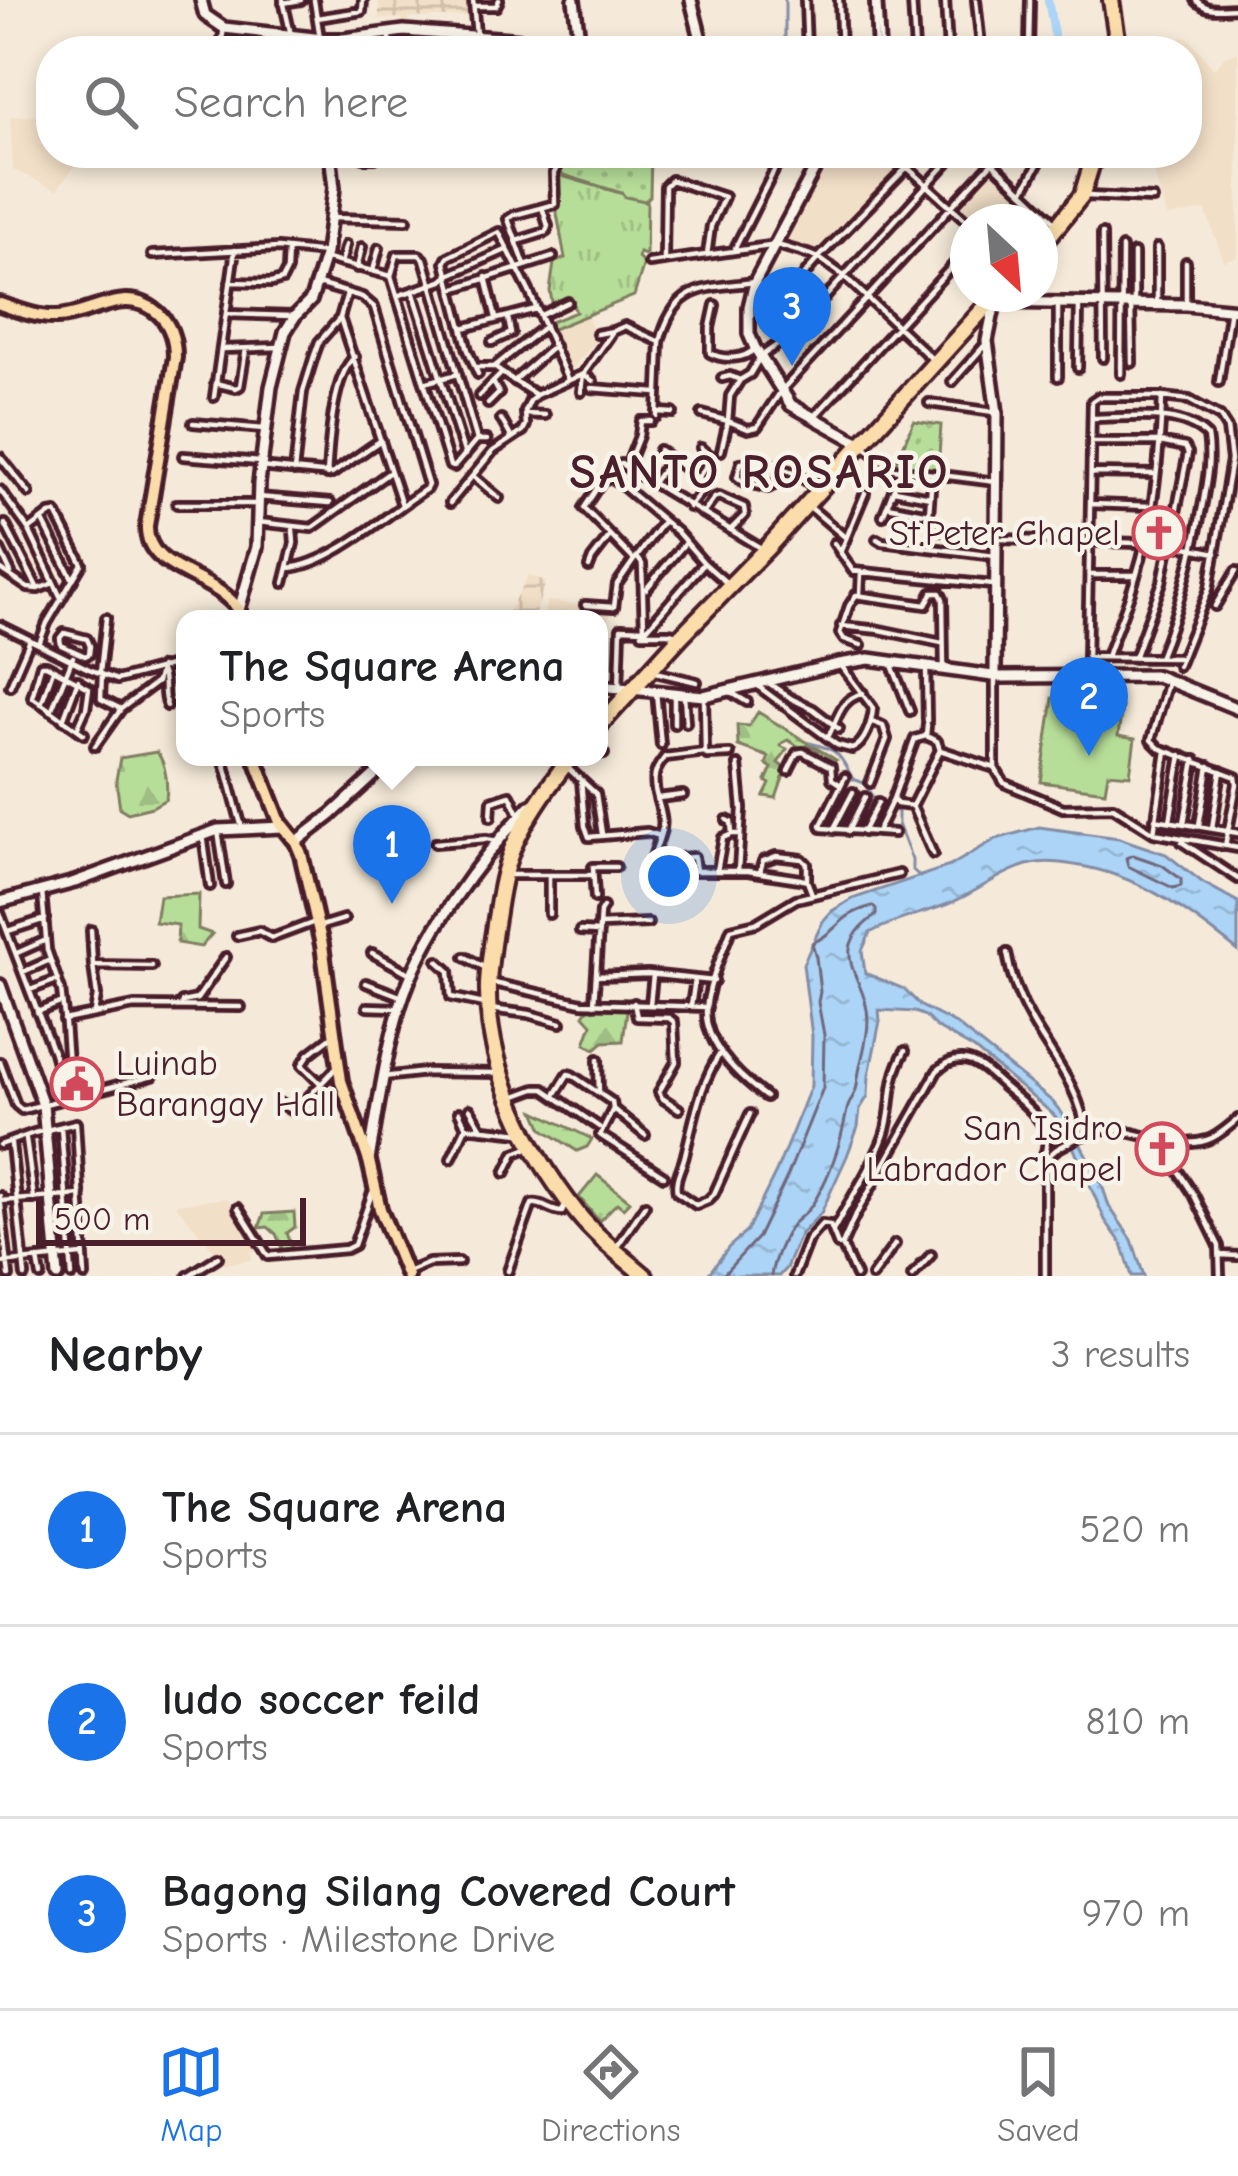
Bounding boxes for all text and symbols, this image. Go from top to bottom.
search box [36,36,1202,168]
icon: search [78,69,144,135]
text: Search here [174,76,408,128]
north arrow [950,204,1058,312]
pin: 3 [753,267,831,366]
district label: SANTO ROSARIO [569,445,951,500]
church icon: St.Peter Chapel [1131,505,1187,561]
place label: St.Peter Chapel [889,513,1120,554]
popup [176,610,608,766]
text: The Square Arena [219,640,565,692]
pin: 2 [1050,657,1128,756]
text: Sports [219,692,325,737]
pin: 1 [353,805,431,904]
your location [639,846,699,906]
place label: Luinab Barangay Hall [116,1043,335,1125]
public building icon: Luinab Barangay Hall [49,1056,105,1112]
place label: San Isidro Labrador Chapel [866,1108,1123,1190]
church icon: San Isidro Labrador Chapel [1134,1121,1190,1177]
scale bar [36,1192,306,1245]
text: 500 m [54,1200,150,1238]
text: Nearby [48,1325,202,1384]
text: 3 results [1051,1332,1190,1377]
text: The Square Arena [162,1481,507,1533]
text: 1 [79,1507,95,1552]
text: 520 m [1079,1507,1190,1552]
text: Sports [162,1533,268,1578]
text: ludo soccer feild [162,1673,480,1725]
text: 2 [77,1699,97,1744]
text: 810 m [1085,1699,1190,1744]
text: Sports [162,1725,268,1770]
text: Bagong Silang Covered Court [162,1865,735,1917]
text: 3 [77,1891,97,1936]
text: 970 m [1082,1891,1190,1936]
text: Sports · Milestone Drive [162,1917,555,1962]
tab: Map [158,2039,224,2149]
tab: Directions [541,2039,681,2149]
tab: Saved [997,2039,1080,2149]

